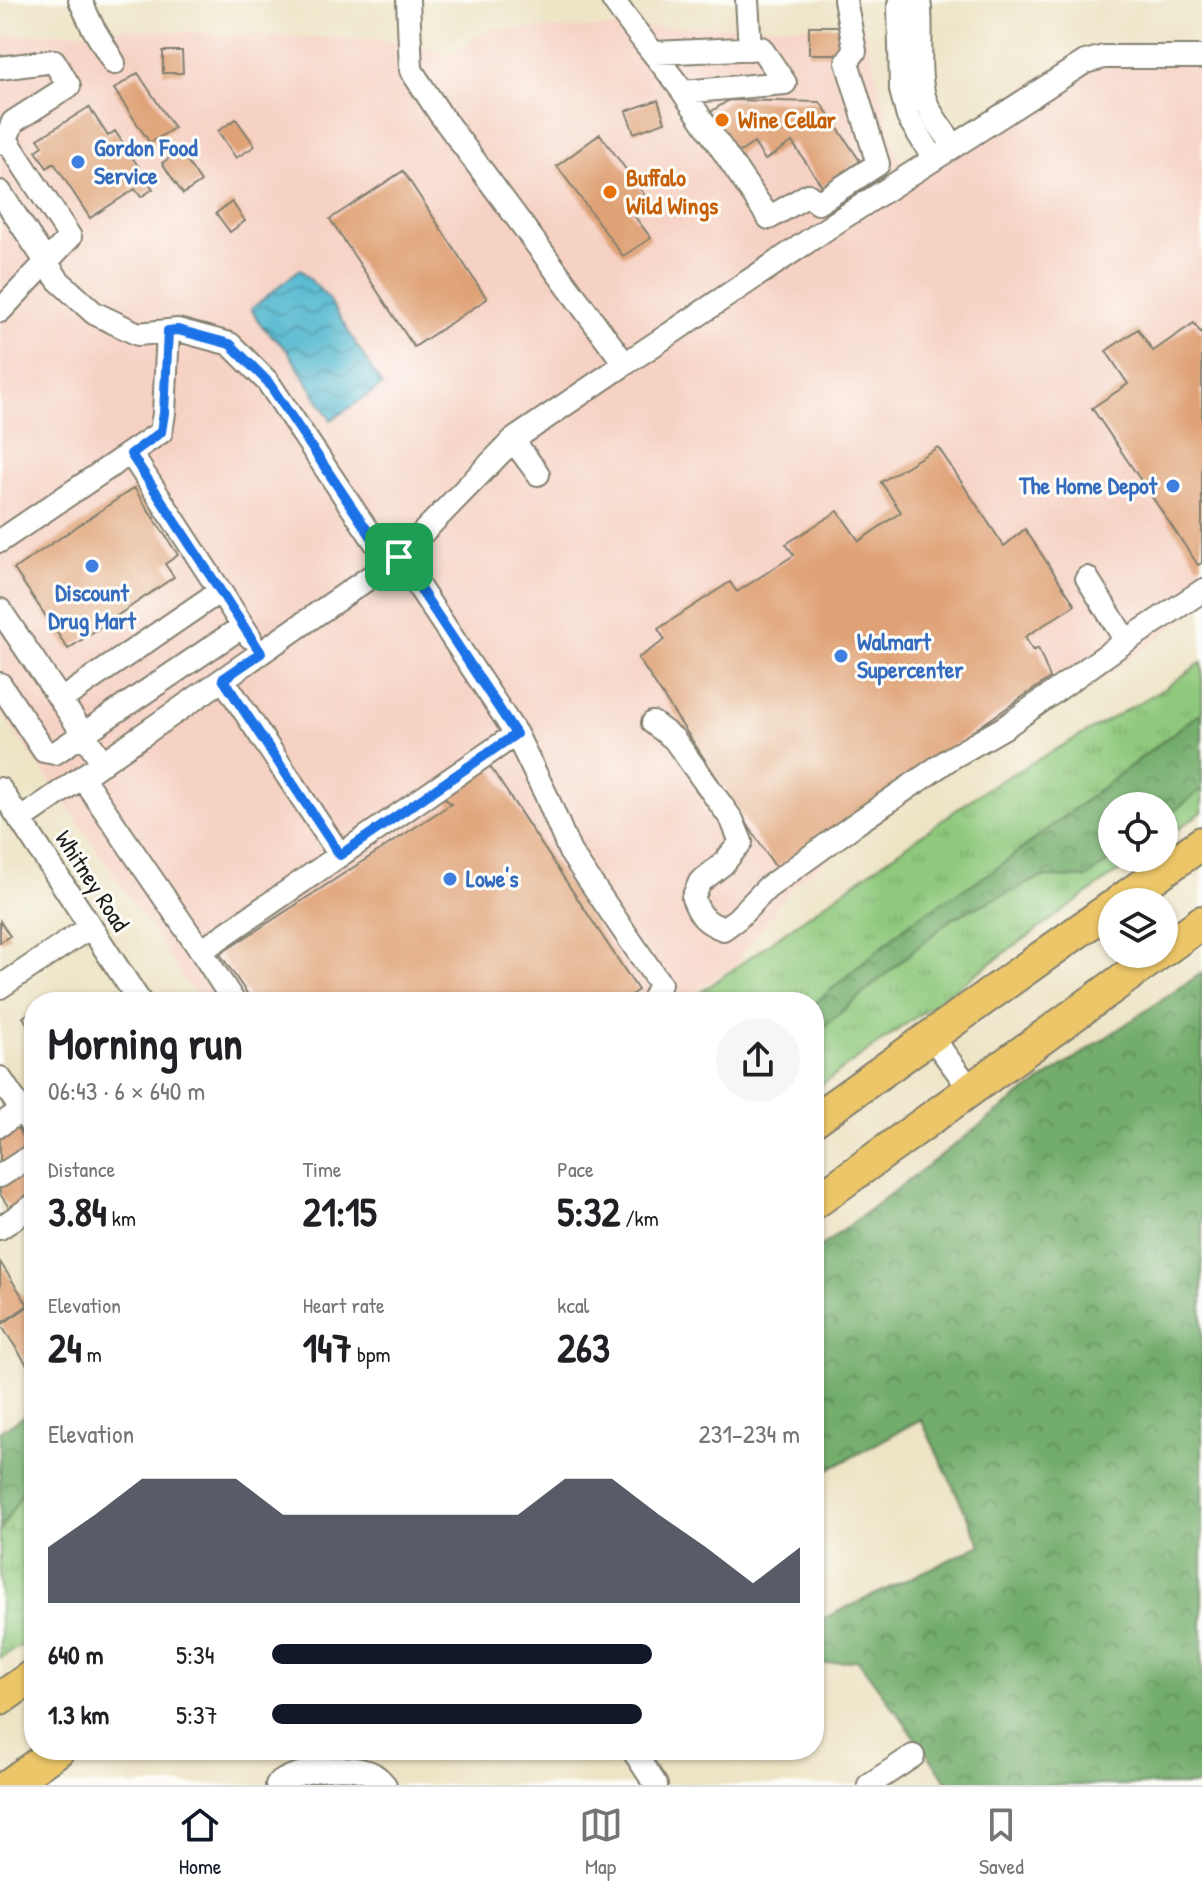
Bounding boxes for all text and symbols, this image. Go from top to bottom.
place label: Wine Cellar [738,103,837,135]
marker: Wine Cellar [713,111,731,129]
place label: Gordon Food Service [94,131,198,191]
marker: Gordon Food Service [69,153,87,171]
place label: Buffalo Wild Wings [626,161,718,222]
marker: Buffalo Wild Wings [601,183,619,201]
place label: The Home Depot [1018,469,1158,502]
marker: The Home Depot [1164,477,1182,495]
pin [365,523,433,591]
icon: arrive [377,535,421,579]
marker: Discount Drug Mart [83,557,101,575]
place label: Discount Drug Mart [48,576,137,637]
place label: Walmart Supercenter [857,625,964,686]
marker: Walmart Supercenter [832,647,850,665]
map controls [1098,792,1178,968]
button: locate [1098,792,1178,872]
street label: Whitney Road [48,824,137,937]
place label: Lowe's [466,862,518,894]
marker: Lowe's [441,870,459,888]
button: layers [1098,888,1178,968]
text: Morning run [48,1013,243,1073]
button: share [716,1018,800,1102]
text: 06:43 · 6 × 640 m [48,1073,205,1108]
text: Distance [48,1154,115,1184]
text: Time [303,1154,342,1184]
text: Pace [557,1154,594,1184]
text: 3.84 [48,1184,107,1238]
text: 21:15 [303,1184,377,1238]
text: 5:32 [557,1184,620,1238]
text: km [107,1203,136,1233]
text: /km [620,1203,659,1233]
text: Elevation [48,1290,121,1320]
text: Heart rate [303,1290,385,1320]
text: kcal [557,1290,589,1320]
text: 24 [48,1320,82,1374]
text: 147 [303,1320,352,1374]
text: 263 [557,1320,610,1374]
text: m [82,1339,102,1369]
text: bpm [352,1339,391,1369]
text: Elevation [48,1416,134,1451]
text: 231–234 m [699,1416,800,1451]
text: 640 m [48,1637,103,1672]
text: 5:34 [176,1637,214,1672]
text: 1.3 km [48,1697,109,1732]
text: 5:37 [176,1697,218,1732]
tab: Home [178,1803,222,1881]
tab: Map [579,1803,623,1881]
tab: Saved [979,1803,1024,1881]

